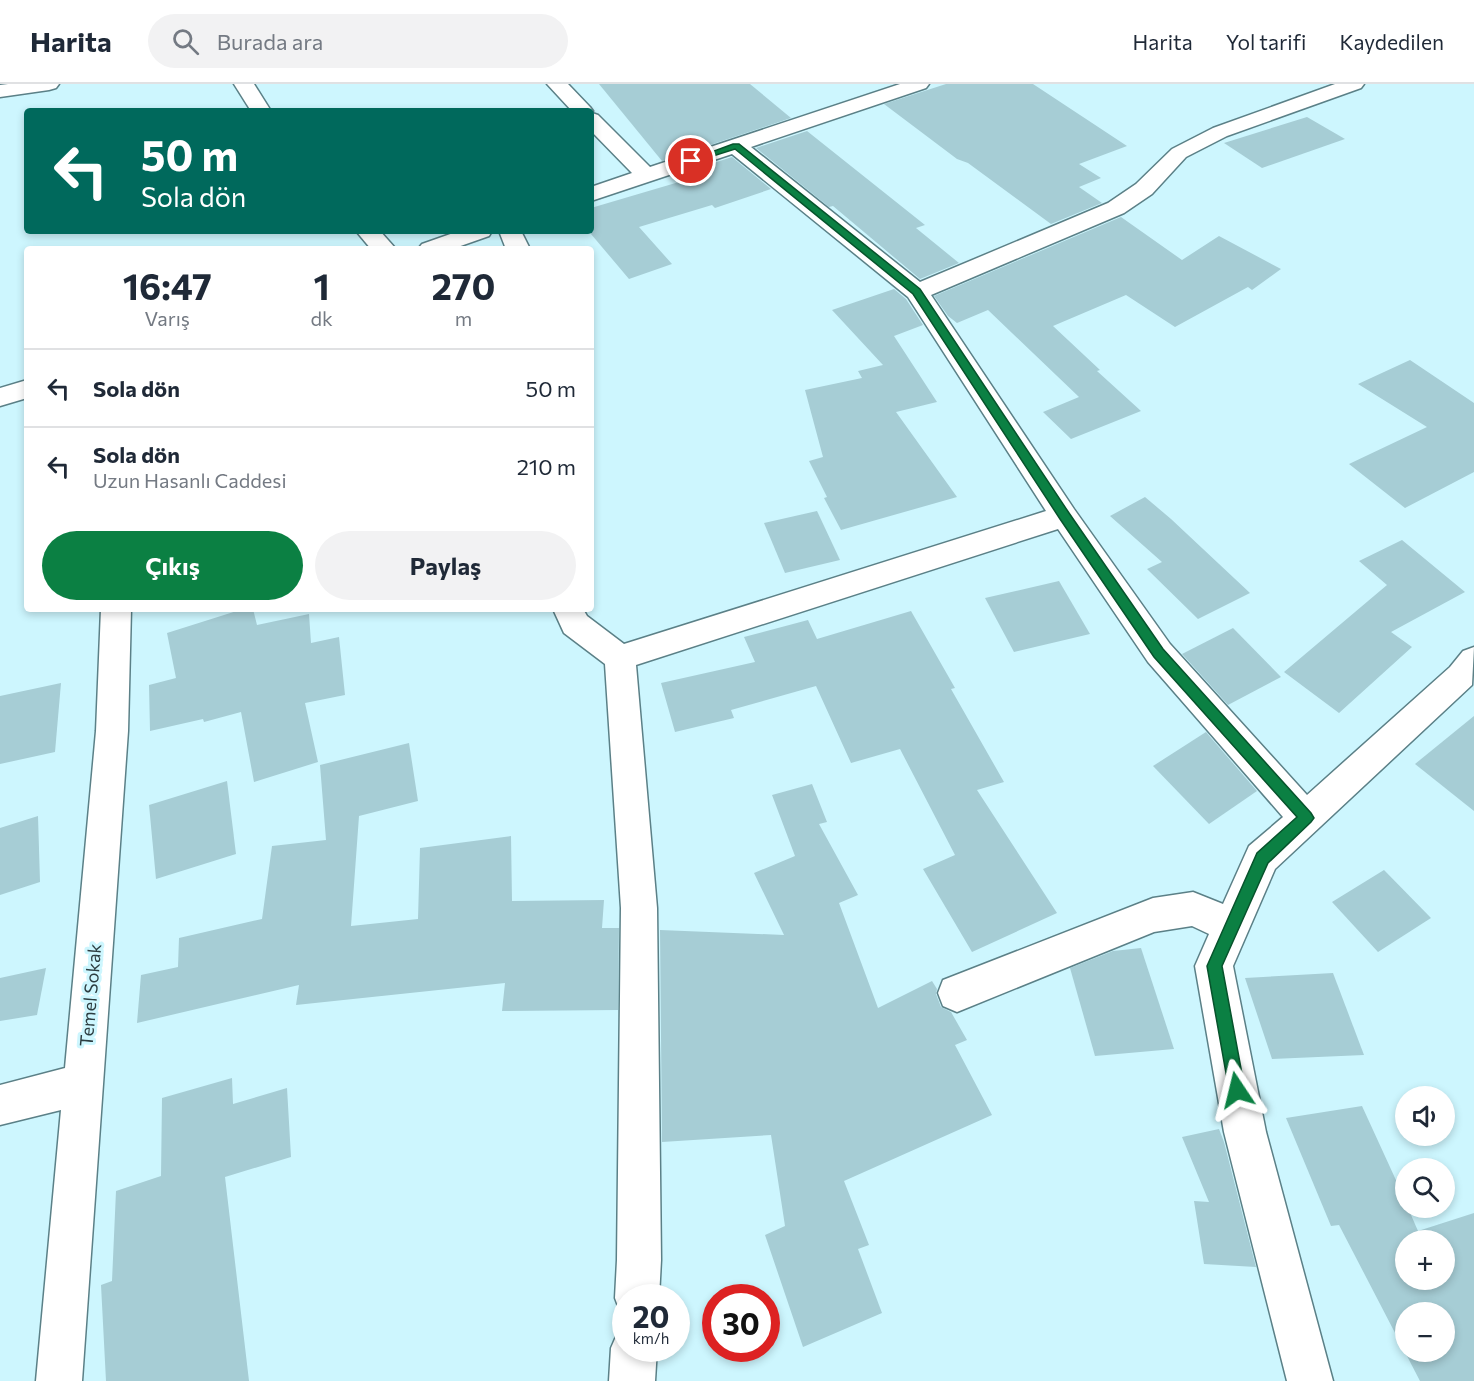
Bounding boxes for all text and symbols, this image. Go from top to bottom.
search box [148,14,568,68]
text: Harita [30,24,112,58]
icon: search [169,25,202,58]
text: Burada ara [217,28,323,55]
text: Harita [1133,29,1193,54]
text: Yol tarifi [1226,29,1306,54]
text: Kaydedilen [1339,29,1444,54]
text: 50 m [141,128,238,180]
icon: left [42,132,120,210]
pin [665,135,716,186]
icon: arrive [674,144,707,177]
text: Sola dön [141,180,246,213]
text: 16:47 [123,263,212,307]
text: 1 [314,263,330,307]
text: 270 [432,263,495,307]
text: Varış [145,306,190,330]
text: dk [311,306,333,330]
text: m [455,306,472,330]
icon: left [42,372,75,405]
text: Sola dön [93,375,180,402]
text: 50 m [526,375,576,402]
text: Sola dön [93,441,180,468]
icon: left [42,450,75,483]
text: 210 m [517,453,576,480]
text: Uzun Hasanlı Caddesi [93,468,287,492]
button: Çıkış [42,531,303,600]
button: Paylaş [315,531,576,600]
street label: Temel Sokak [75,942,105,1047]
position arrow [1205,1058,1269,1122]
map controls [1395,1086,1455,1362]
button: sound [1395,1086,1455,1146]
button: search [1395,1158,1455,1218]
button: + [1395,1230,1455,1290]
speed limit sign: 30 [702,1284,780,1362]
text: 20 [633,1297,669,1334]
button: − [1395,1302,1455,1362]
text: km/h [633,1329,669,1347]

